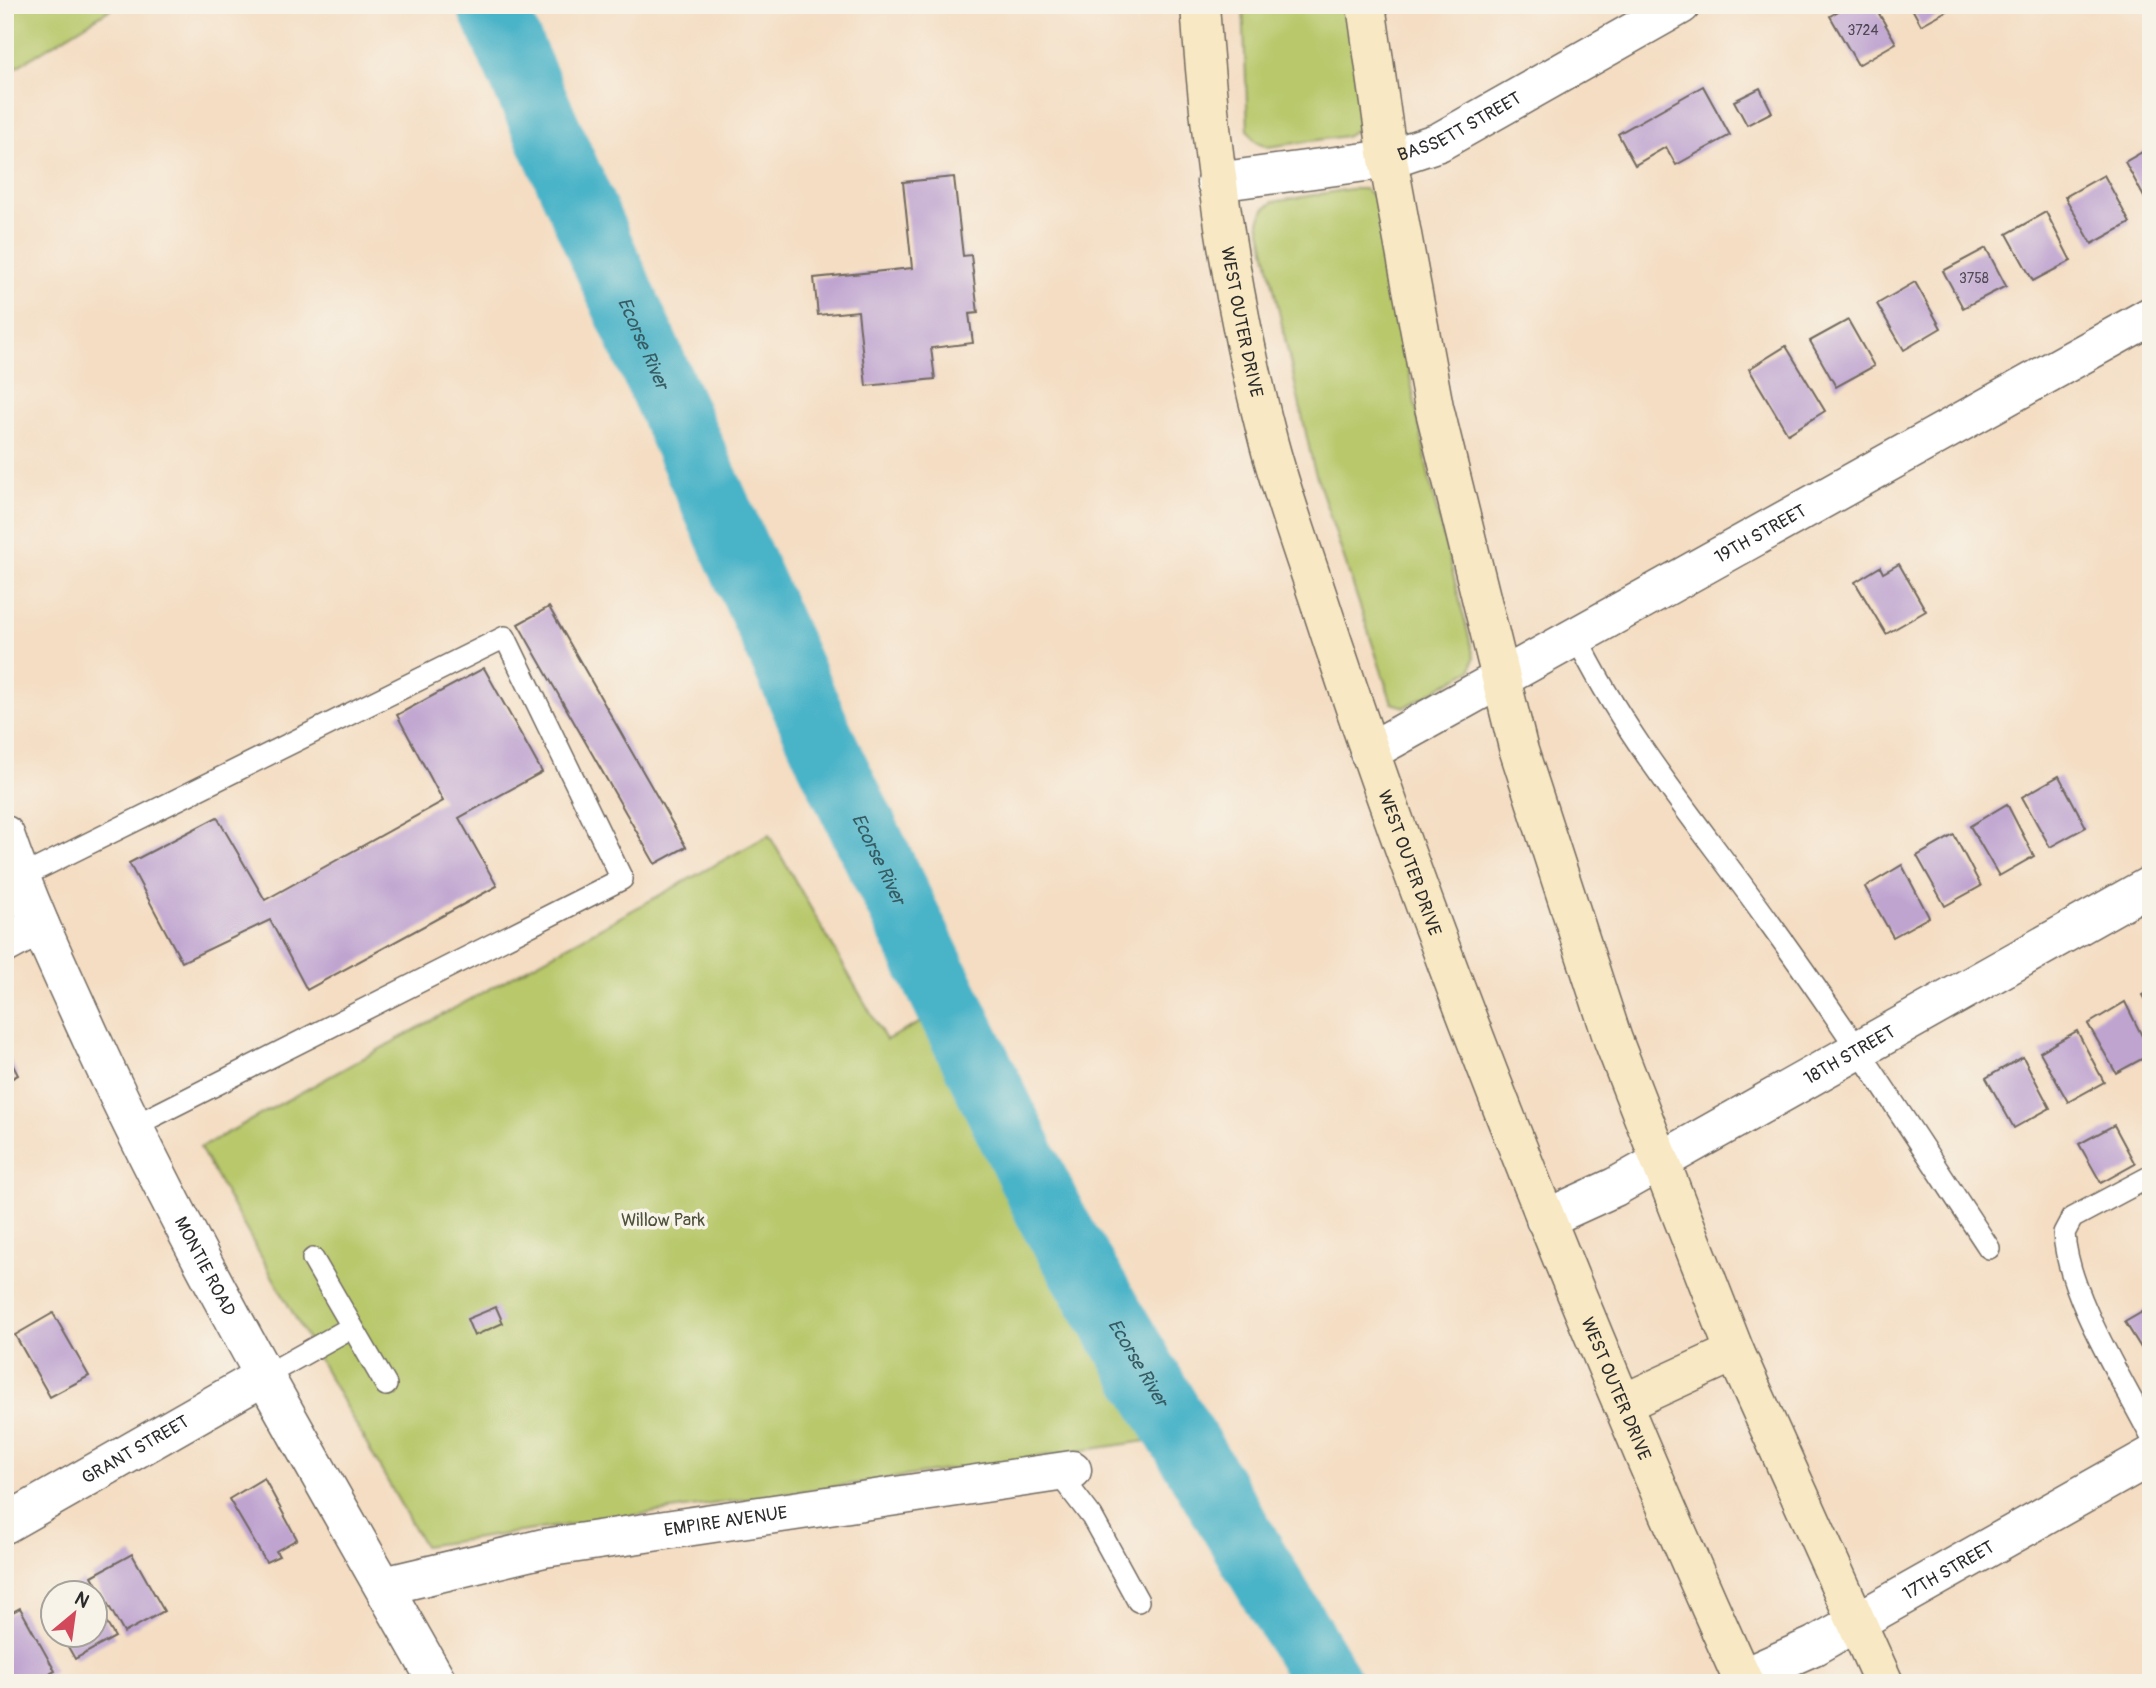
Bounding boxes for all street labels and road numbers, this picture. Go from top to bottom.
street label: BASSETT STREET [1394,86,1525,167]
street label: WEST OUTER DRIVE [1216,245,1268,400]
street label: 19TH STREET [1710,499,1810,569]
street label: WEST OUTER DRIVE [1373,787,1447,939]
street label: 18TH STREET [1800,1020,1899,1090]
street label: MONTIE ROAD [169,1213,241,1320]
street label: WEST OUTER DRIVE [1576,1314,1656,1464]
street label: GRANT STREET [78,1410,193,1489]
street label: EMPIRE AVENUE [662,1501,789,1542]
street label: 17TH STREET [1898,1535,1998,1605]

